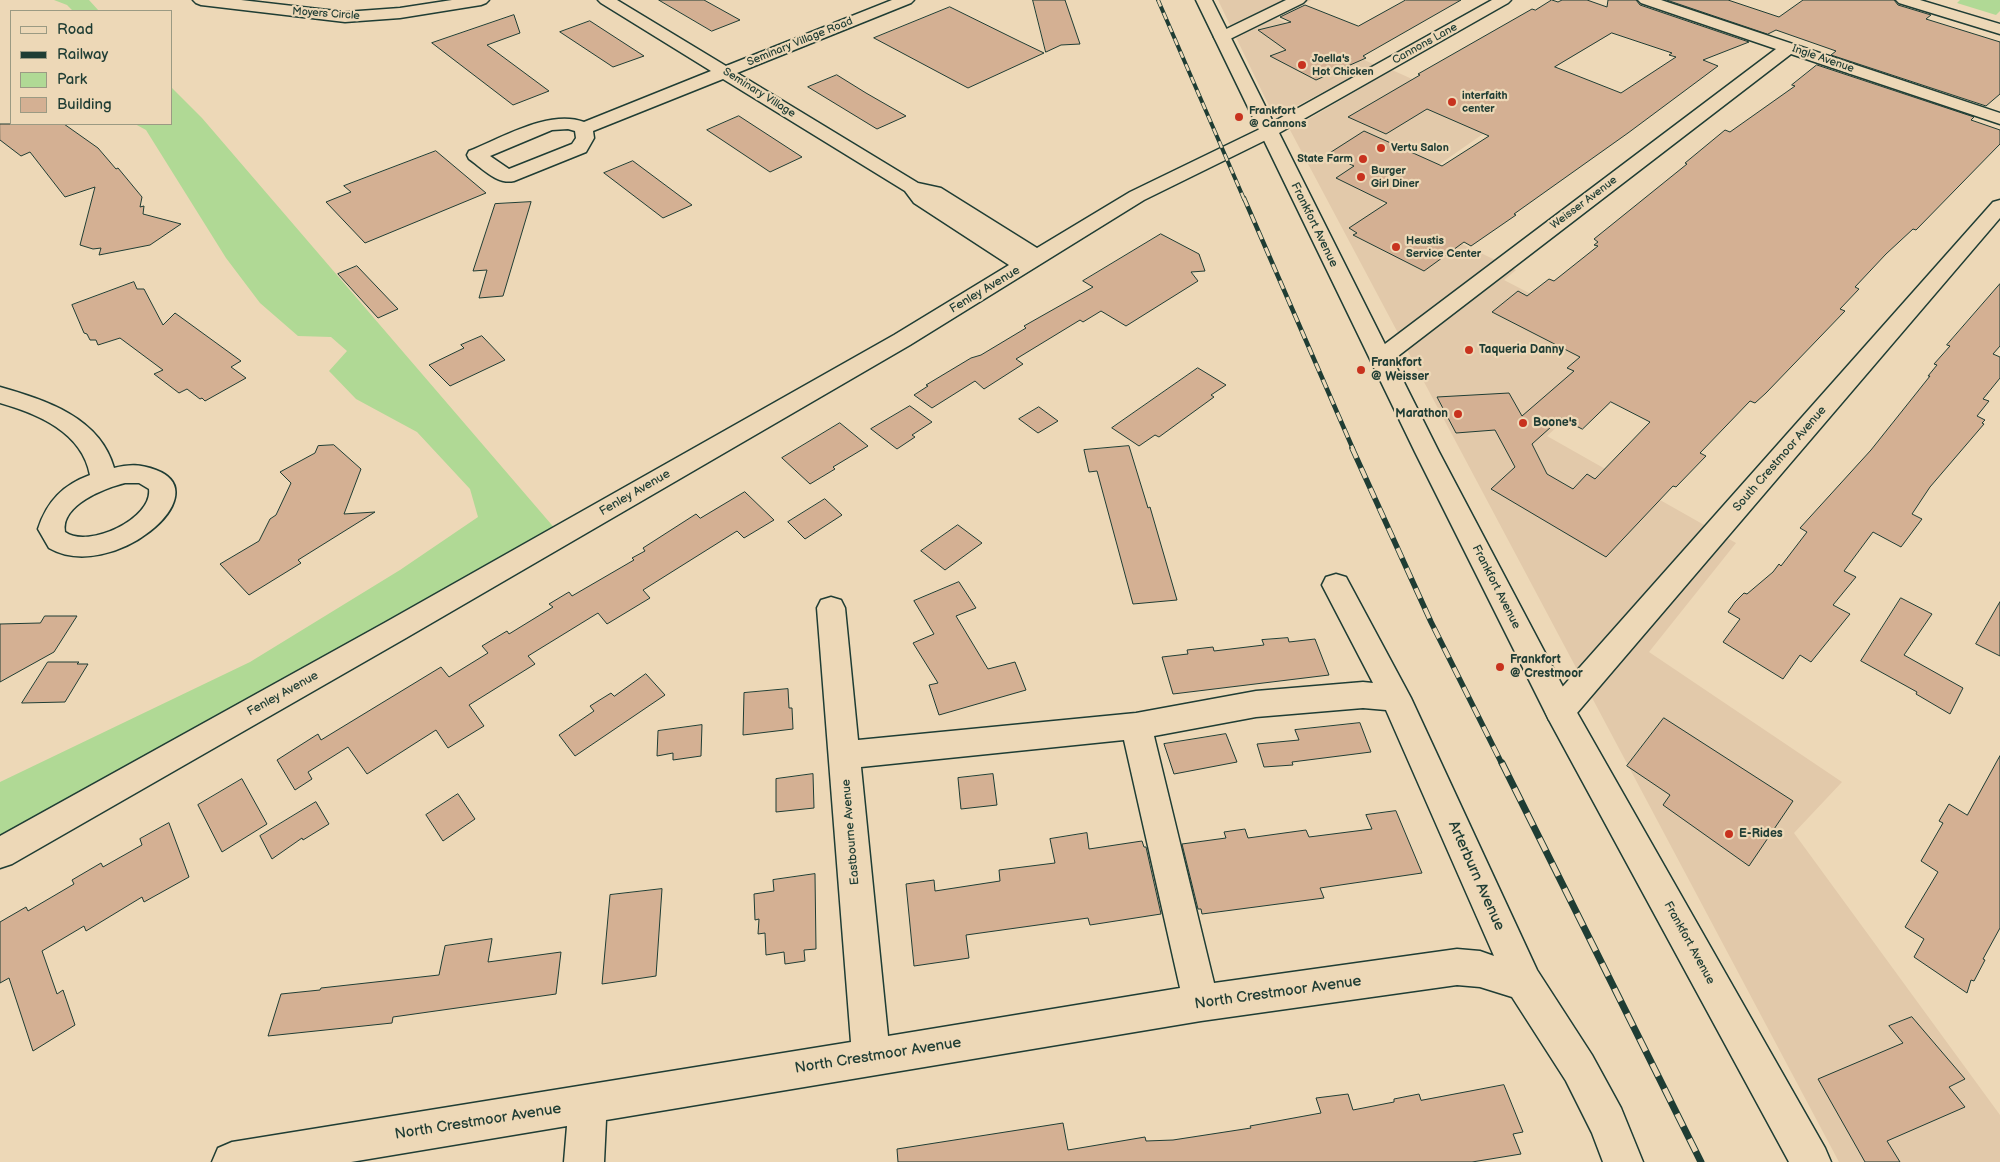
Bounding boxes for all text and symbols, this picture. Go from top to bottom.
street label: Moyers Circle [292,5,360,23]
legend [10,10,172,125]
street label: Seminary Village Road [745,15,855,69]
text: Road [57,20,93,39]
street label: Cannons Lane [1390,21,1460,67]
street label: Ingle Avenue [1790,42,1856,76]
text: Railway [57,45,108,64]
place label: Joella's Hot Chicken [1312,52,1374,78]
marker: Joella's Hot Chicken [1296,59,1308,71]
street label: Seminary Village [720,65,798,121]
text: Park [57,70,87,89]
place label: interfaith center [1462,89,1508,115]
text: Building [57,95,112,114]
marker: interfaith center [1446,96,1458,108]
place label: Frankfort @ Cannons [1249,104,1306,130]
marker: Frankfort @ Cannons [1233,111,1245,123]
place label: Vertu Salon [1391,141,1449,155]
marker: Vertu Salon [1375,142,1387,154]
place label: State Farm [1297,152,1353,166]
marker: State Farm [1357,153,1369,165]
place label: Burger Girl Diner [1371,164,1419,190]
marker: Burger Girl Diner [1355,171,1367,183]
street label: Weisser Avenue [1548,174,1620,232]
street label: Frankfort Avenue [1287,180,1341,270]
place label: Heustis Service Center [1406,234,1481,260]
marker: Heustis Service Center [1390,241,1402,253]
street label: Fenley Avenue [947,263,1023,317]
place label: Taqueria Danny [1479,343,1564,357]
marker: Taqueria Danny [1463,344,1475,356]
place label: Frankfort @ Weisser [1371,356,1429,384]
marker: Frankfort @ Weisser [1355,364,1367,376]
street label: South Crestmoor Avenue [1730,403,1830,515]
place label: Marathon [1395,407,1448,421]
marker: Marathon [1452,408,1464,420]
place label: Boone's [1533,416,1577,430]
marker: Boone's [1517,417,1529,429]
street label: Fenley Avenue [597,467,673,519]
street label: Frankfort Avenue [1469,543,1523,631]
place label: Frankfort @ Crestmoor [1510,653,1583,681]
marker: Frankfort @ Crestmoor [1494,661,1506,673]
street label: Fenley Avenue [245,669,321,719]
street label: Eastbourne Avenue [839,778,863,886]
street label: Arterburn Avenue [1444,818,1508,934]
place label: E-Rides [1739,827,1783,841]
marker: E-Rides [1723,828,1735,840]
street label: Frankfort Avenue [1660,899,1718,987]
street label: North Crestmoor Avenue [1193,972,1363,1014]
street label: North Crestmoor Avenue [793,1034,963,1078]
street label: North Crestmoor Avenue [393,1100,563,1144]

